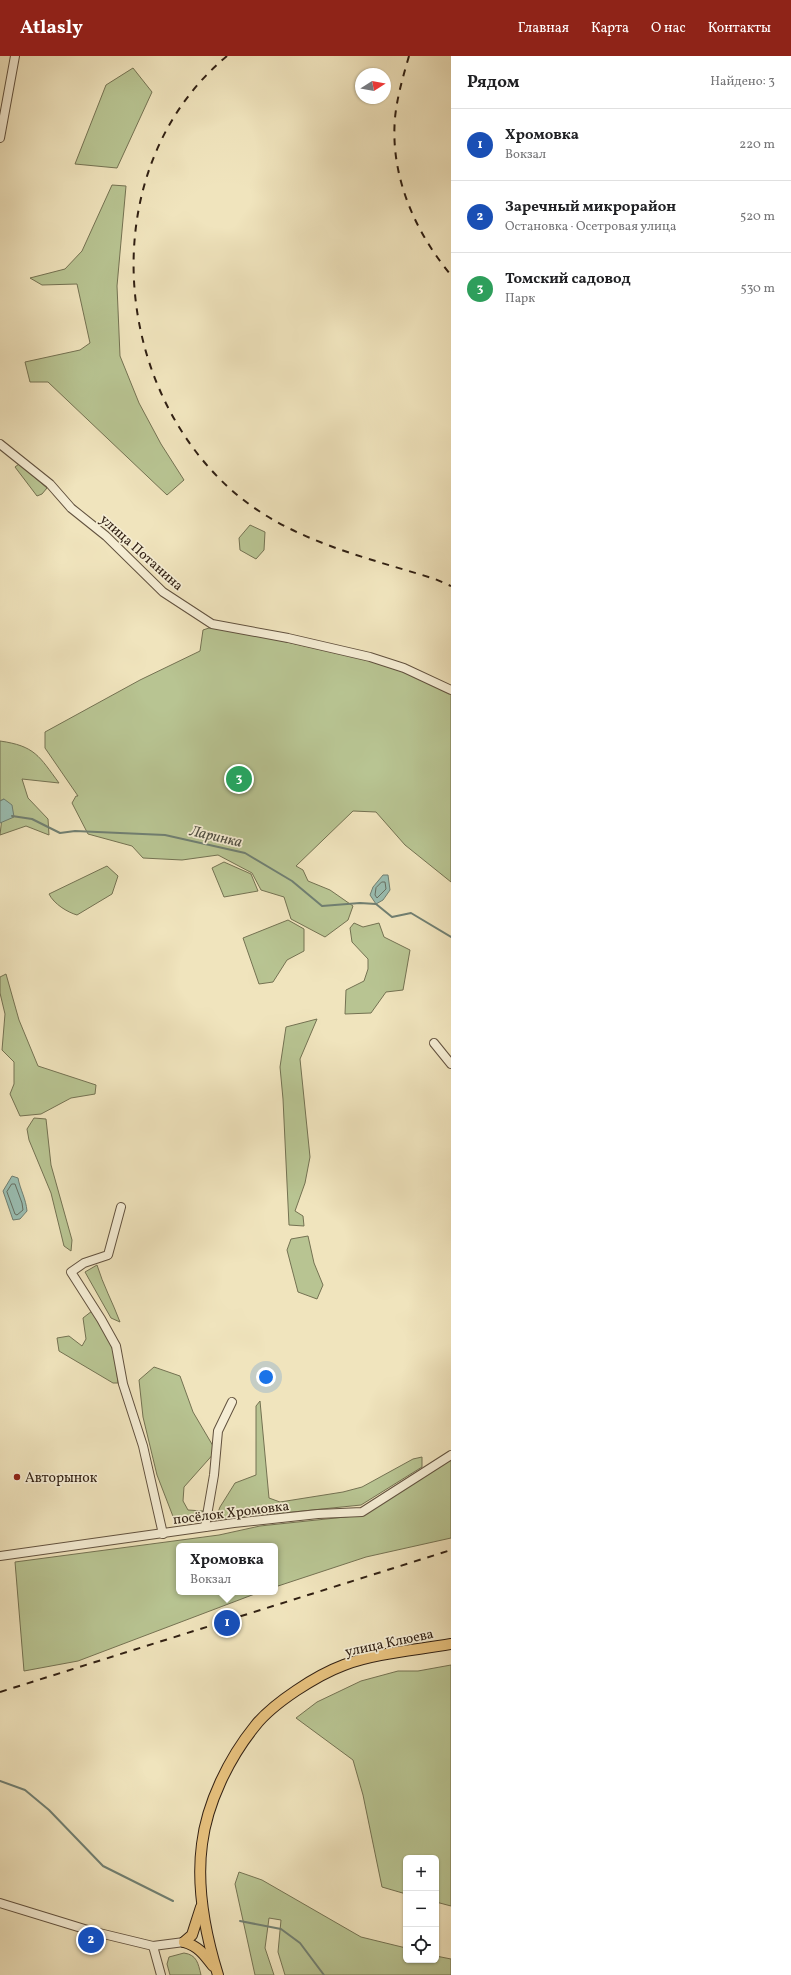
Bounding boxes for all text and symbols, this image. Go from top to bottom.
text: Atlasly [20,15,83,41]
text: Главная [518,19,569,38]
text: Карта [591,19,629,38]
text: О нас [651,19,686,38]
text: Контакты [708,19,771,38]
north arrow [355,68,391,104]
text: Рядом [467,71,520,94]
text: Найдено: 3 [710,73,775,91]
text: Хромовка [505,125,579,146]
text: 1 [477,136,483,154]
text: 220 m [739,136,775,154]
text: Вокзал [505,146,546,164]
text: Заречный микрорайон [505,197,676,218]
text: 2 [477,208,483,226]
text: 520 m [740,208,775,226]
text: Остановка · Осетровая улица [505,218,676,236]
text: Томский садовод [505,269,631,290]
text: 3 [477,280,483,298]
text: 530 m [740,280,775,298]
text: Парк [505,290,535,308]
street label: улица Потанина [95,511,187,596]
pin: 3 [226,764,252,794]
water label: Ларинка [186,821,244,854]
your location [256,1367,276,1387]
place label: Авторынок [25,1469,98,1488]
marker: Авторынок [12,1472,22,1482]
street label: посёлок Хромовка [172,1497,290,1530]
popup [176,1543,278,1595]
text: Хромовка [190,1550,264,1571]
text: Вокзал [190,1571,231,1589]
pin: 1 [214,1608,240,1638]
street label: улица Клюева [343,1625,435,1662]
map controls [403,1855,439,1963]
button: + [403,1855,439,1891]
button: − [403,1891,439,1927]
pin: 2 [78,1925,104,1955]
button: locate [403,1927,439,1963]

